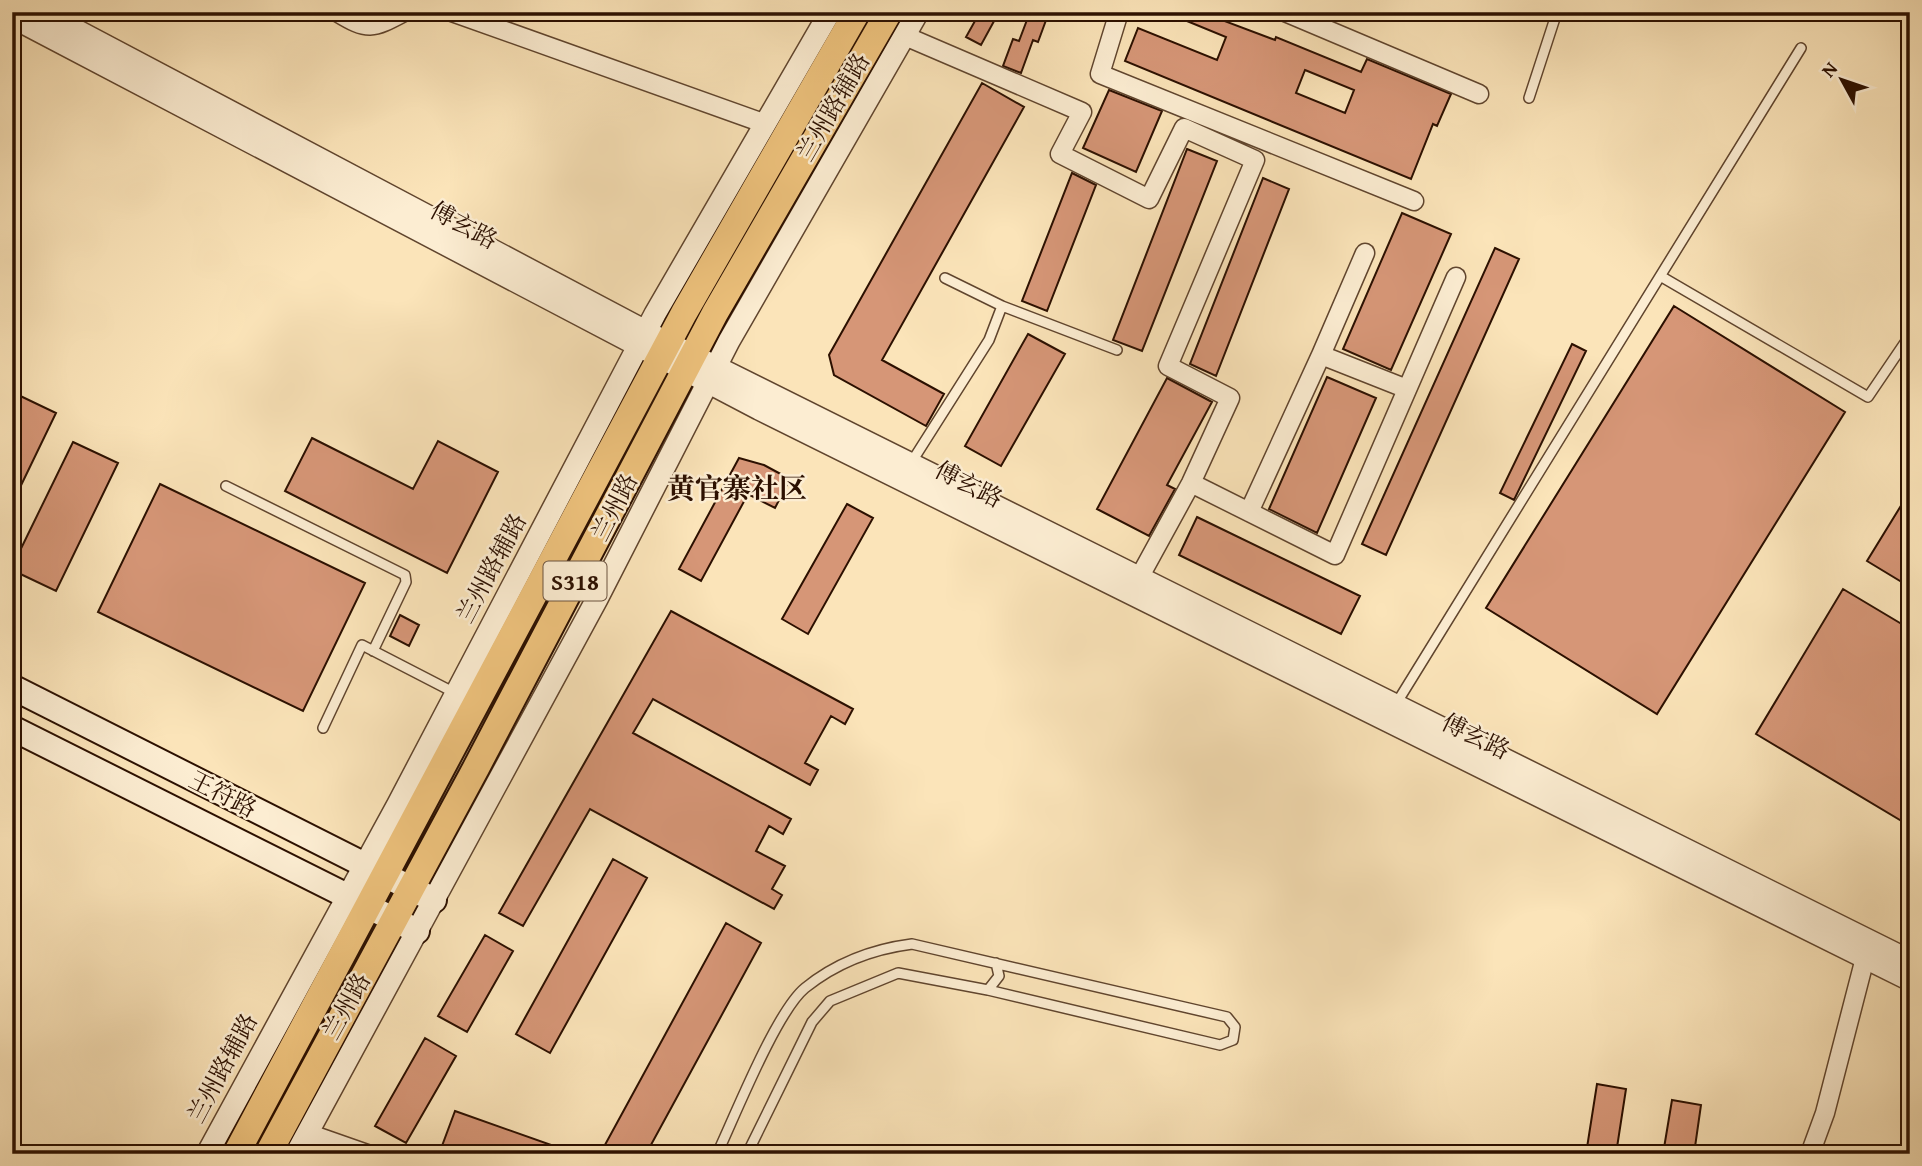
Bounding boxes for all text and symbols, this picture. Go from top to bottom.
street label: 兰州路辅路 [788,46,878,168]
north arrow [1806,46,1876,116]
text: N [1814,55,1844,83]
street label: 傅玄路 [424,193,504,257]
street label: 傅玄路 [929,452,1009,516]
street label: 兰州路 [582,467,646,547]
district label: 黄官寨社区 [667,467,807,508]
street label: 兰州路辅路 [447,507,535,629]
road number: S318 [544,562,606,600]
street label: 傅玄路 [1436,704,1516,768]
street label: 王符路 [183,762,263,826]
street label: 兰州路 [313,966,379,1046]
street label: 兰州路辅路 [178,1007,266,1129]

